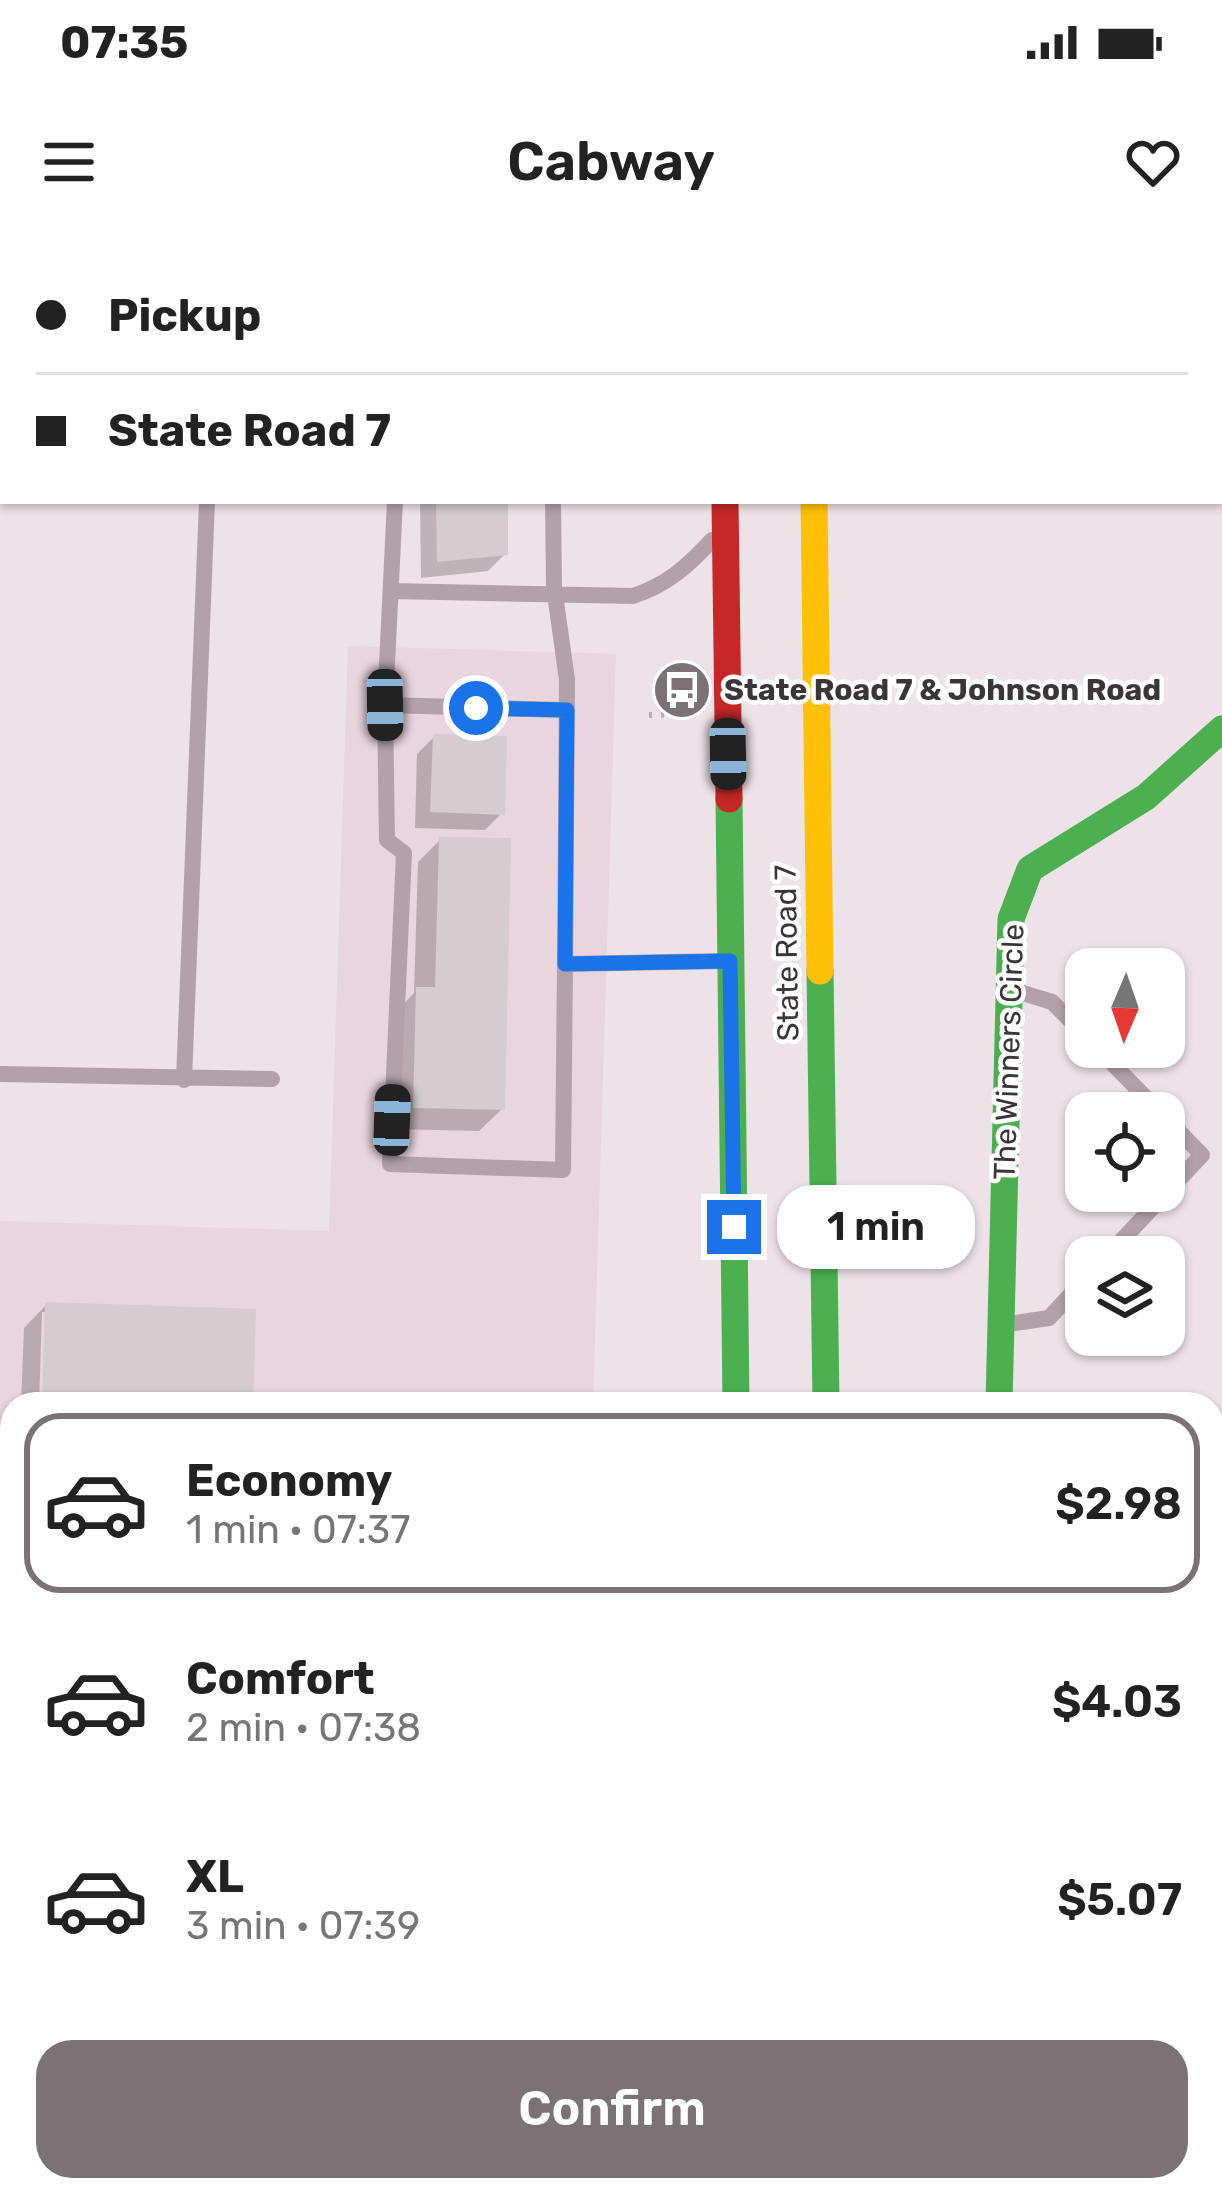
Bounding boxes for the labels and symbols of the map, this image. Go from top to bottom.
bus stop icon: State Road 7 & Johnson Road [651,659,713,721]
car [366,669,404,741]
place label: State Road 7 & Johnson Road [724,672,1161,708]
route start [449,681,503,735]
car [709,718,747,790]
street label: State Road 7 [767,864,807,1042]
street label: The Winners Circle [987,923,1031,1181]
north arrow [1065,948,1185,1068]
car [373,1083,411,1157]
callout: 1 min [776,1185,974,1269]
route end [707,1200,761,1254]

